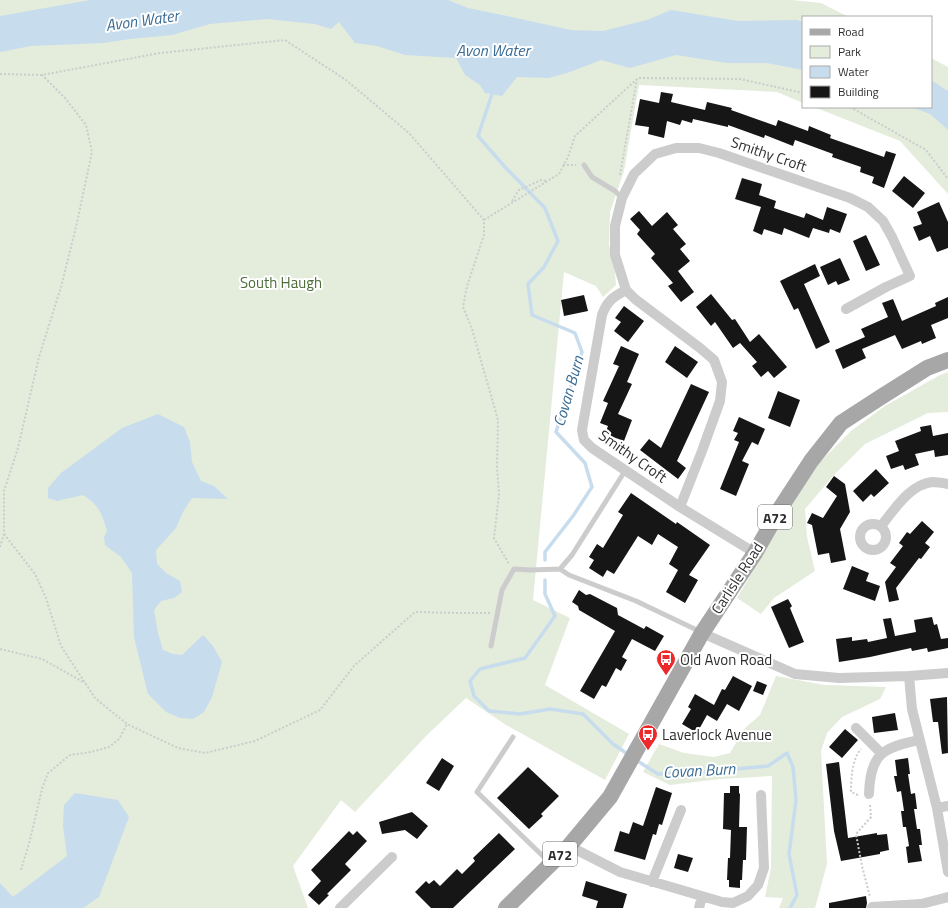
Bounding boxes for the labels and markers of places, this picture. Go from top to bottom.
bus stop icon: Old Avon Road [655,648,677,676]
place label: Old Avon Road [680,648,772,671]
bus stop icon: Laverlock Avenue [637,723,659,751]
place label: Laverlock Avenue [662,723,772,746]

